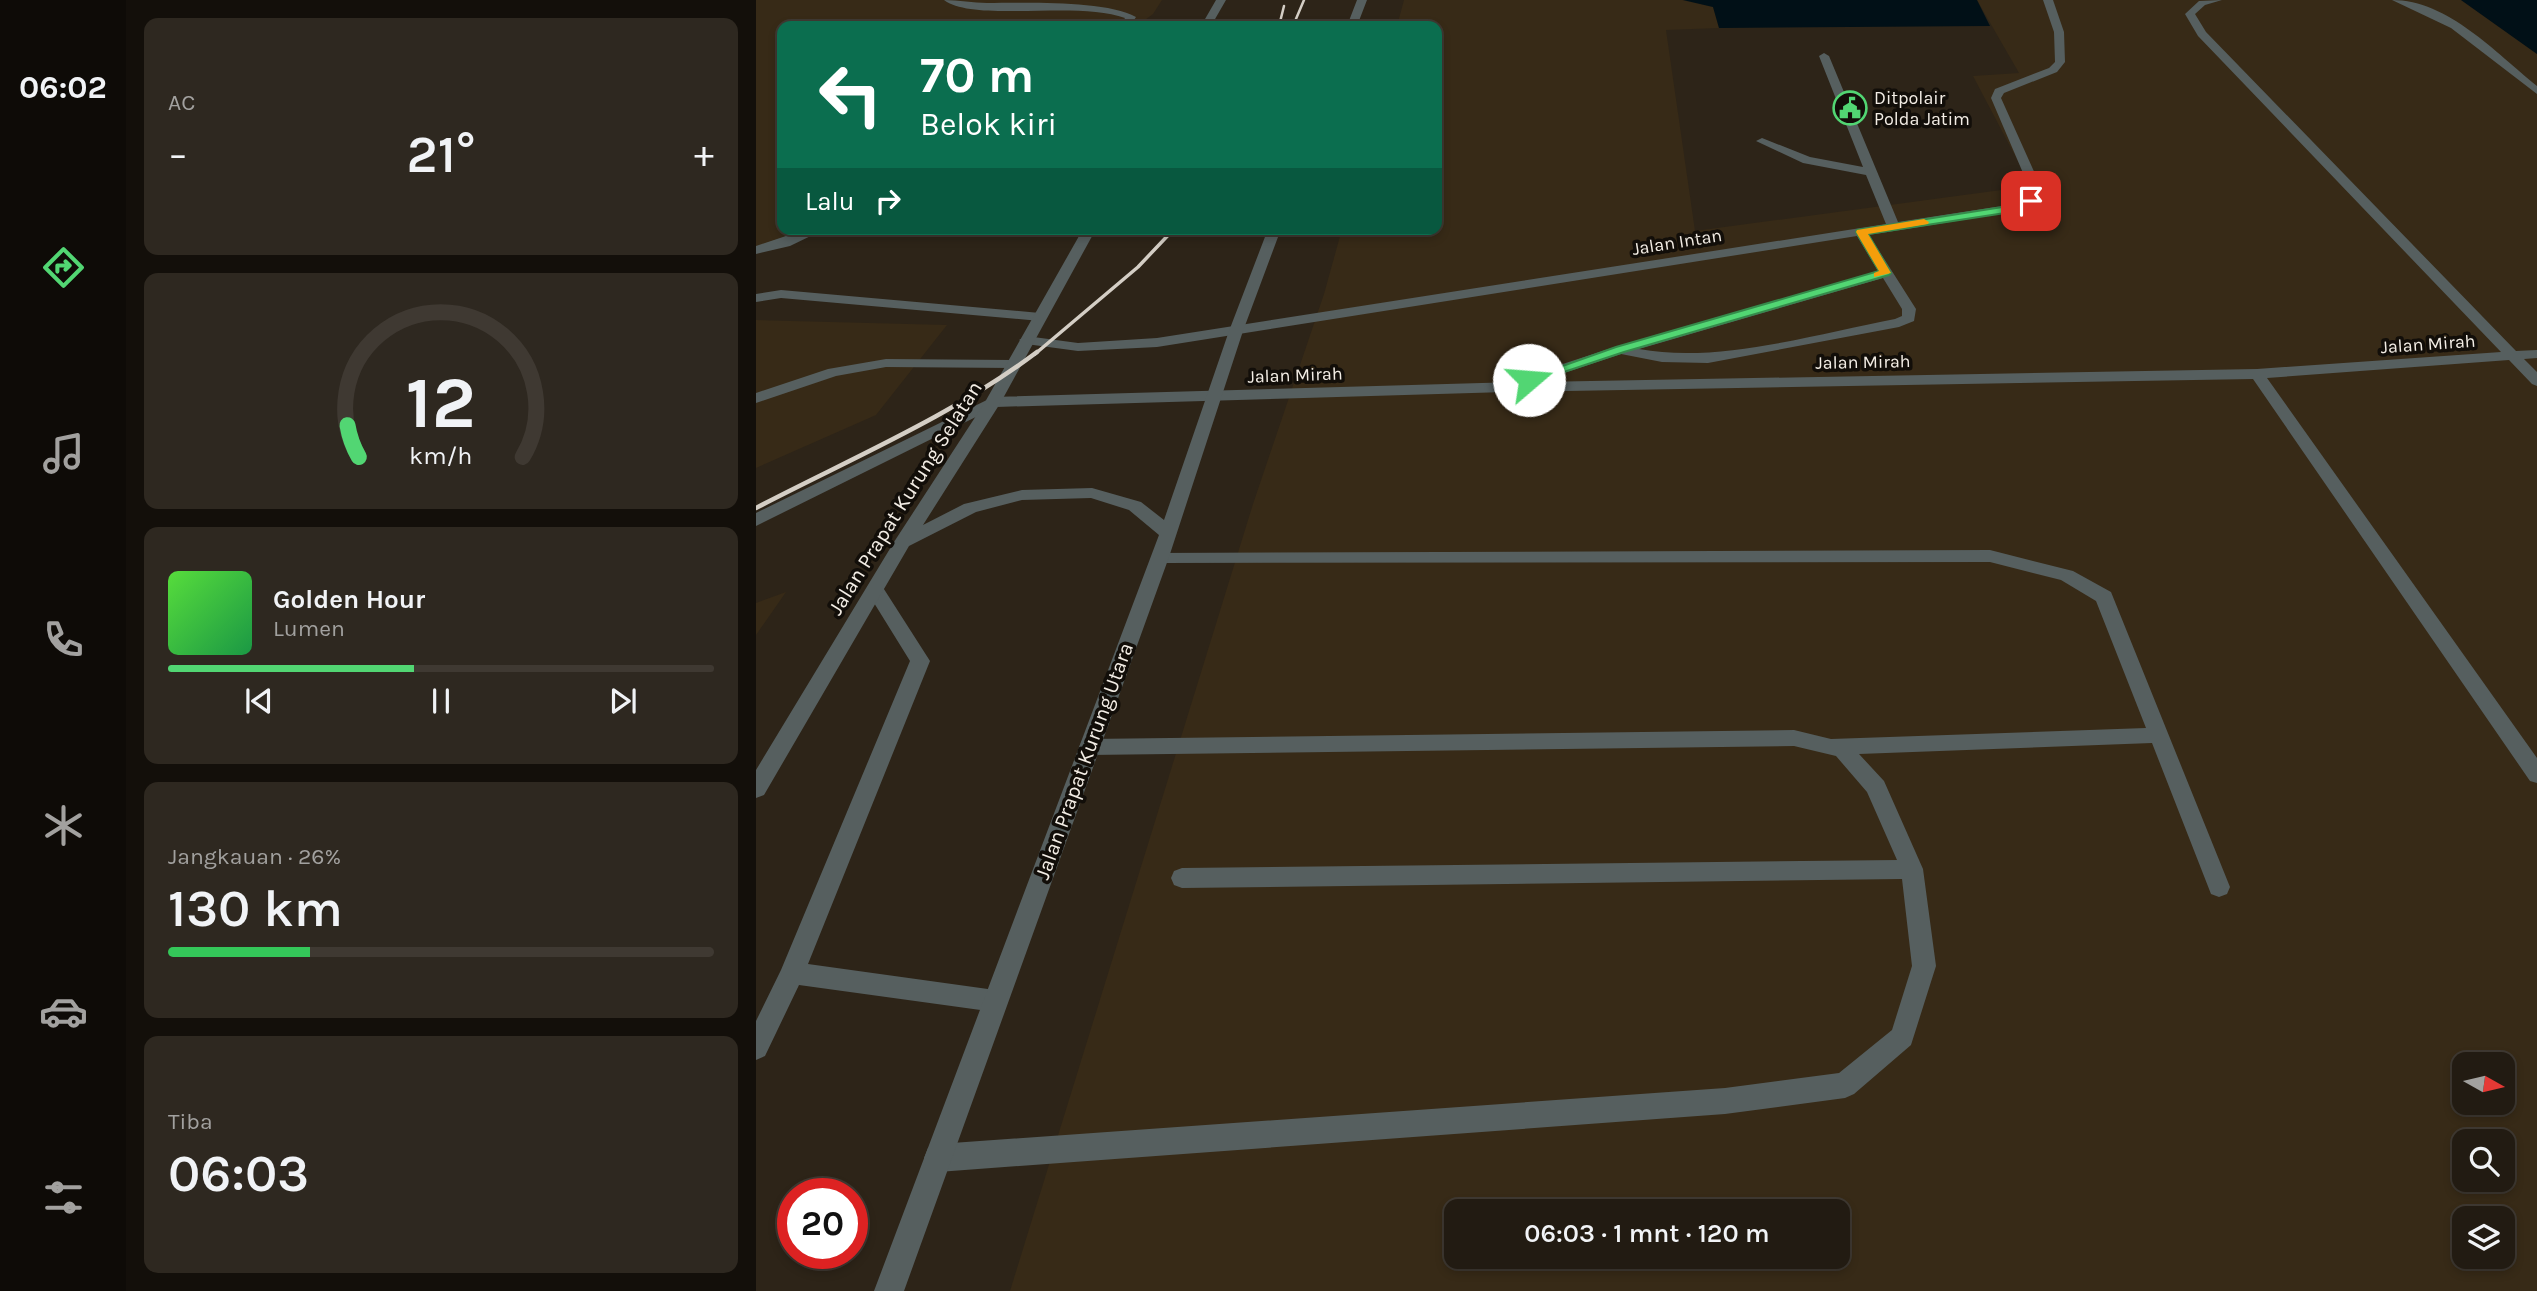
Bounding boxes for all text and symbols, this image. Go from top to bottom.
text: 70 m [920,47,1034,104]
icon: left [805,49,896,140]
text: 06:02 [19,69,107,106]
place label: Ditpolair Polda Jatim [1874,87,1970,130]
text: AC [168,89,195,116]
public building icon: Ditpolair Polda Jatim [1831,89,1869,127]
text: Belok kiri [920,106,1057,143]
text: 21° [407,124,475,185]
text: − [168,132,188,177]
text: + [694,132,714,177]
pin [2001,171,2061,231]
icon: right [869,182,907,220]
icon: arrive [2012,182,2050,220]
text: Lalu [805,186,855,217]
street label: Jalan Intan [1630,224,1724,260]
icon: directions [39,243,88,292]
street label: Jalan Mirah [2380,330,2476,358]
position arrow [1492,343,1566,417]
street label: Jalan Mirah [1815,350,1911,374]
text: 12 [406,360,476,445]
street label: Jalan Mirah [1247,362,1343,388]
street label: Jalan Prapat Kurung Selatan [823,377,987,619]
icon: music [39,429,88,478]
text: km/h [409,441,473,470]
text: Golden Hour [273,584,425,615]
icon: phone [39,615,88,664]
text: Lumen [273,615,345,642]
street label: Jalan Prapat Kurung Utara [1030,639,1138,883]
icon: previous [240,682,278,720]
icon: pause [422,682,460,720]
icon: next [604,682,642,720]
icon: climate [39,801,88,850]
text: Jangkauan · 26% [168,843,341,870]
text: 130 km [168,878,343,939]
icon: car [39,987,88,1036]
north arrow [2452,1052,2515,1115]
map controls [2452,1052,2515,1269]
text: Tiba [168,1108,213,1135]
button: search [2452,1129,2515,1192]
text: 06:03 [168,1143,309,1204]
icon: filters [39,1173,88,1222]
speed limit sign: 20 [777,1178,868,1269]
button: layers [2452,1206,2515,1269]
text: 06:03 · 1 mnt · 120 m [1524,1218,1770,1249]

